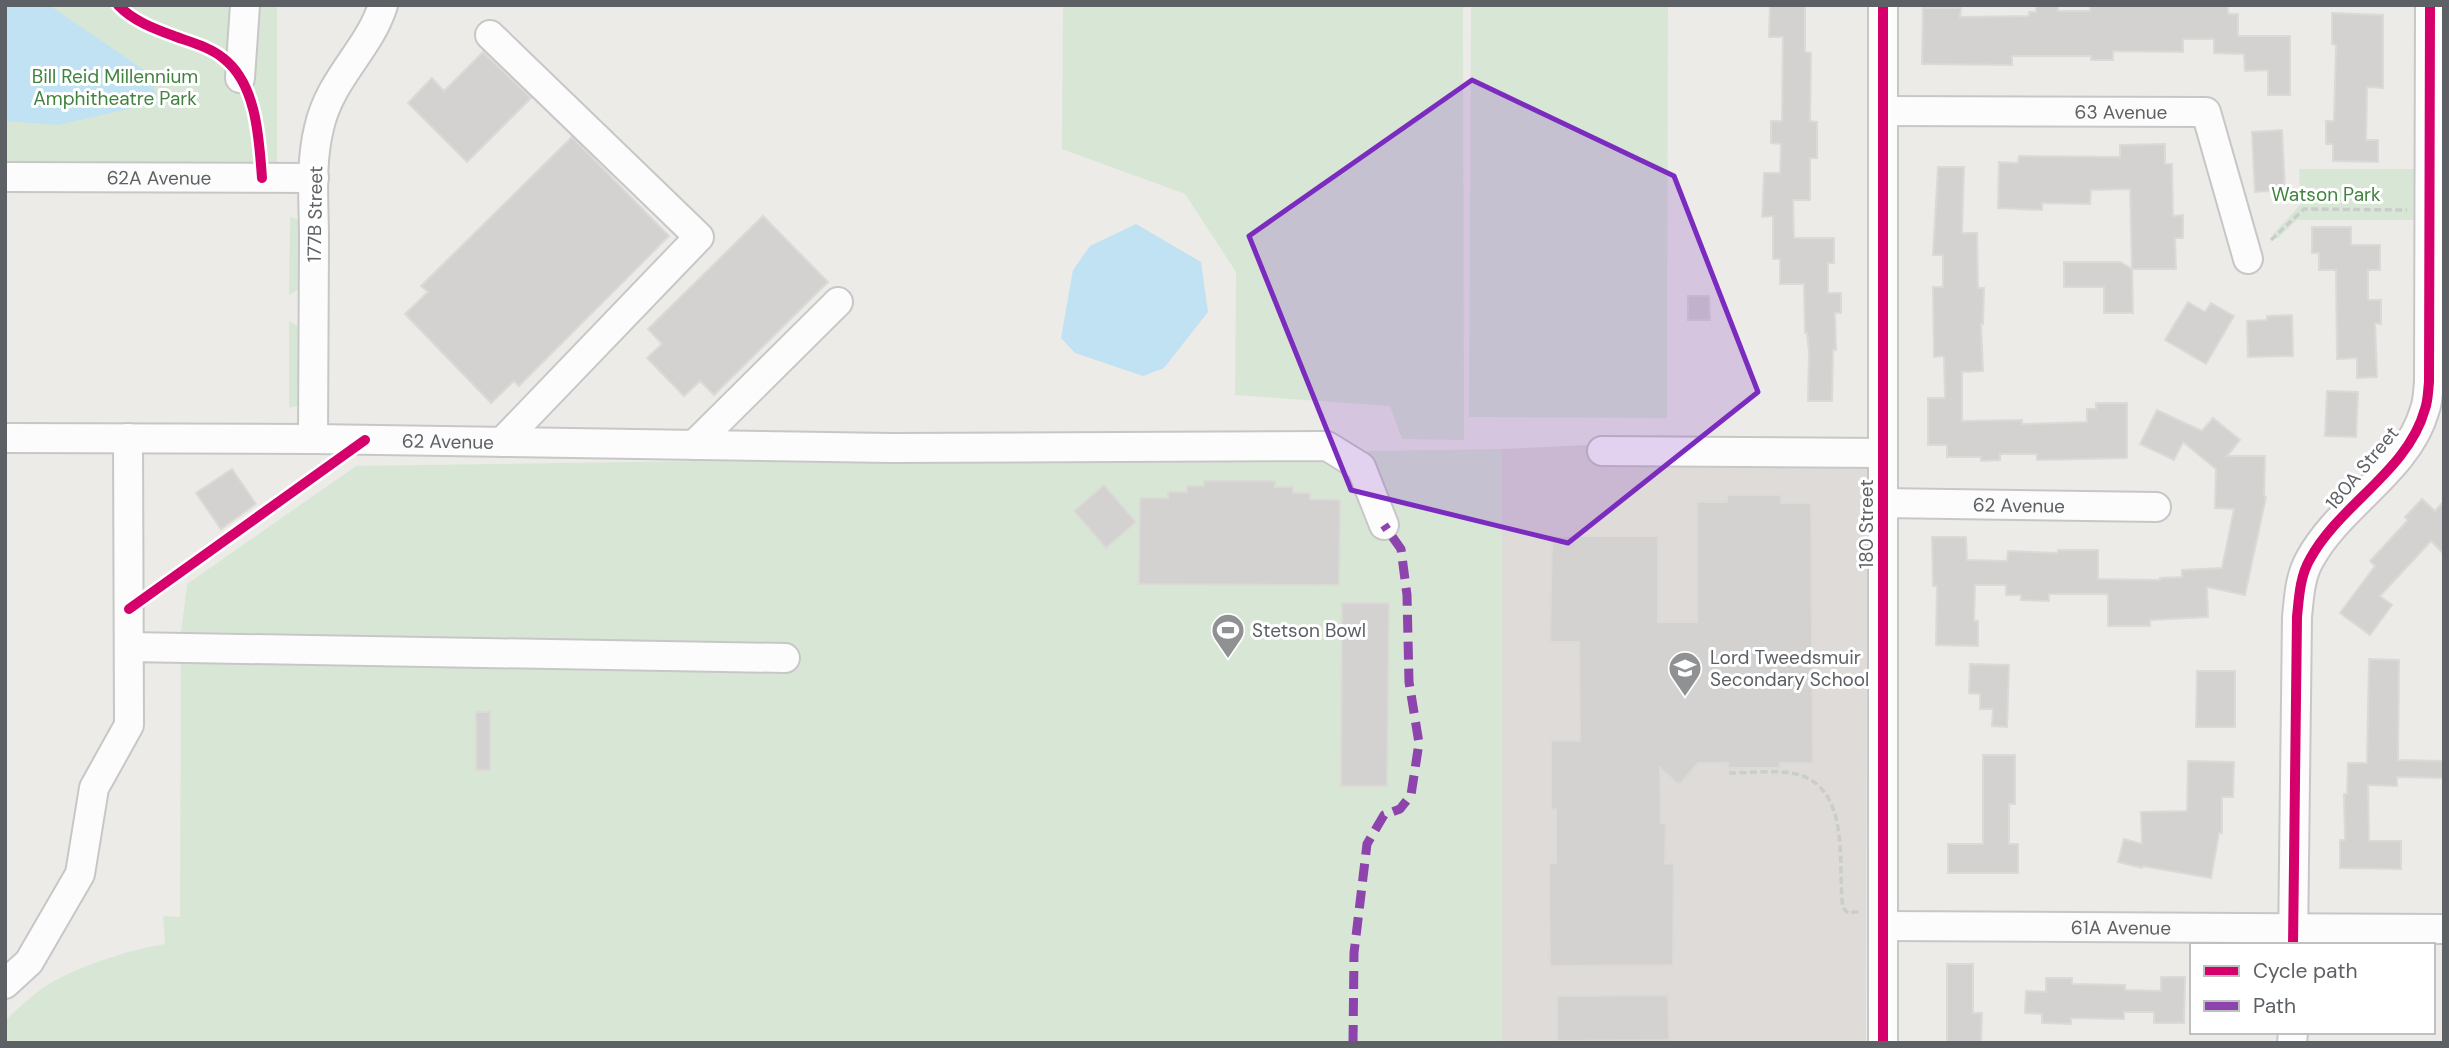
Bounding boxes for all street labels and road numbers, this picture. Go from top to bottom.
street label: 63 Avenue [2075,99,2167,124]
street label: 62A Avenue [107,165,211,190]
street label: 177B Street [302,166,328,262]
street label: 180A Street [2320,421,2404,515]
street label: 62 Avenue [402,428,494,454]
street label: 180 Street [1854,479,1879,569]
street label: 62 Avenue [1973,492,2065,518]
street label: 61A Avenue [2071,915,2171,940]

